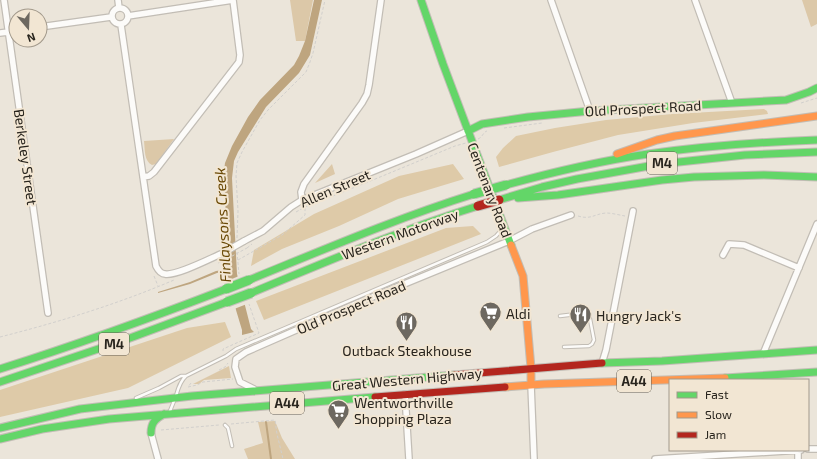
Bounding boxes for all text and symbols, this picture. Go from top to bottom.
north arrow [8,8,48,48]
text: N [25,30,37,45]
street label: Old Prospect Road [584,96,702,120]
street label: Berkeley Street [11,108,41,206]
street label: Centenary Road [464,140,516,240]
road number: M4 [647,152,677,174]
street label: Allen Street [297,166,373,210]
water label: Finlaysons Creek [210,167,235,283]
street label: Western Motorway [339,205,461,263]
street label: Old Prospect Road [294,276,408,338]
supermarket icon: Aldi [477,300,503,333]
restaurant icon: Hungry Jack's [568,302,594,335]
place label: Aldi [506,305,530,322]
place label: Hungry Jack's [596,307,681,324]
restaurant icon: Outback Steakhouse [394,309,420,342]
road number: M4 [99,333,129,355]
place label: Outback Steakhouse [342,342,472,359]
street label: Great Western Highway [331,364,483,394]
road number: A44 [617,370,651,392]
legend [669,379,809,451]
text: Fast [705,387,729,401]
road number: A44 [270,392,304,414]
place label: Wentworthville Shopping Plaza [354,394,453,427]
supermarket icon: Wentworthville Shopping Plaza [325,397,351,430]
text: Slow [705,407,732,421]
text: Jam [705,427,726,441]

